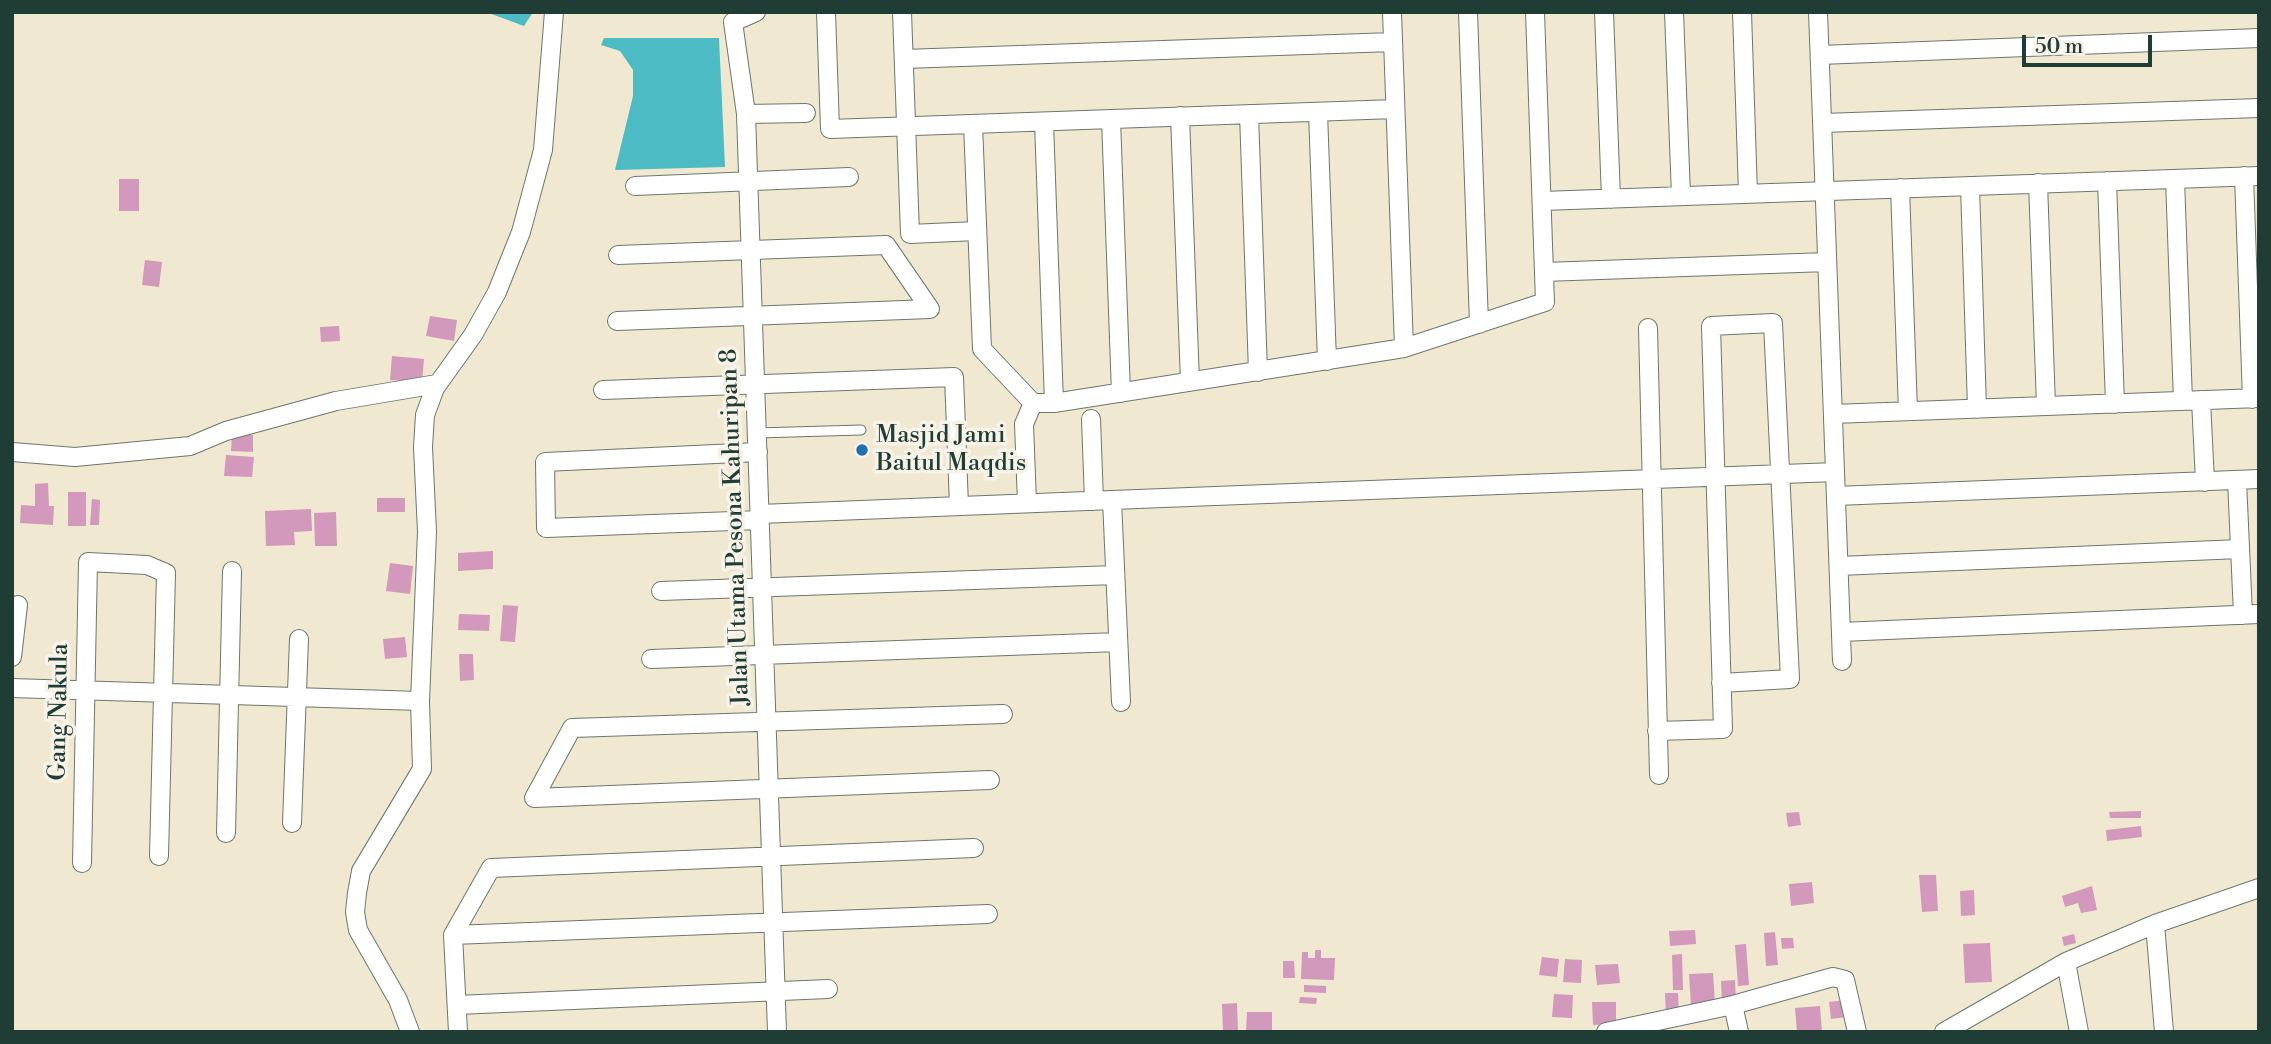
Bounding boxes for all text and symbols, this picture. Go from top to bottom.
scale bar [2026,21,2156,65]
text: 50 m [2035,34,2083,60]
street label: Jalan Utama Pesona Kahuripan 8 [715,348,757,706]
place label: Masjid Jami Baitul Maqdis [876,422,1026,478]
marker: Masjid Jami Baitul Maqdis [854,442,870,458]
street label: Gang Nakula [44,643,76,781]

